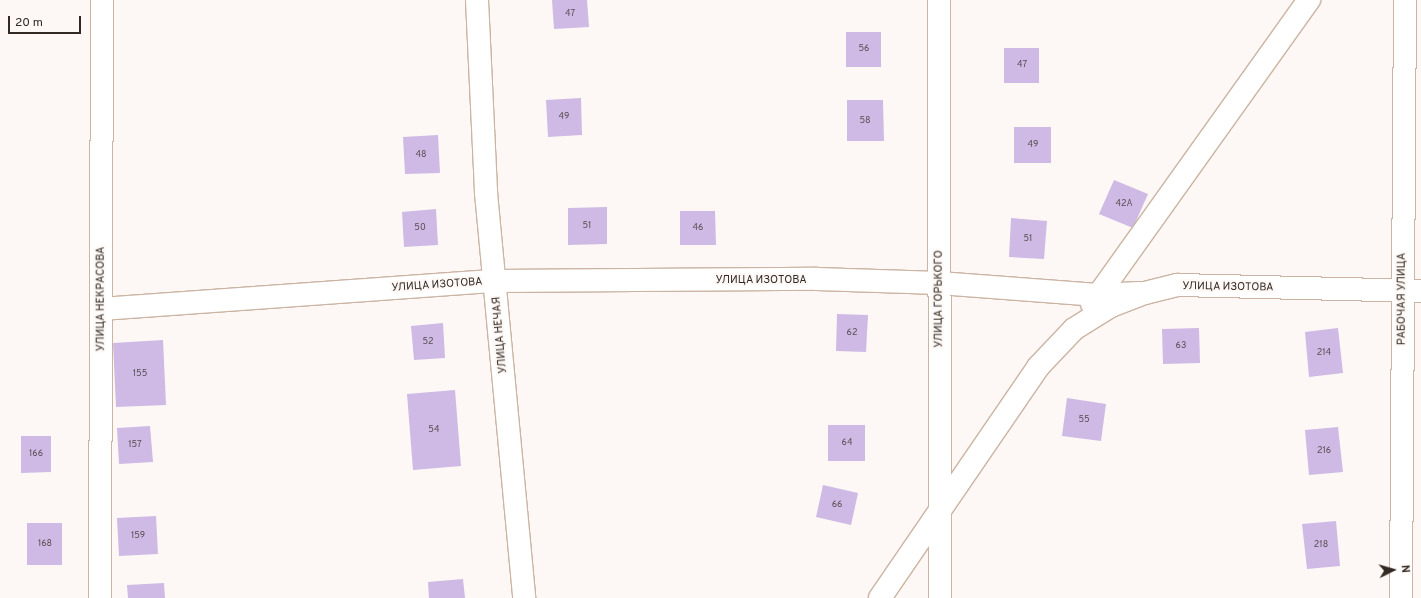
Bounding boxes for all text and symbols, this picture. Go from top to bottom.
scale bar [10,8,83,34]
house number: 47 [565,9,575,19]
text: 20 m [15,15,43,31]
house number: 56 [859,44,869,54]
house number: 47 [1017,60,1027,70]
house number: 49 [559,112,569,122]
house number: 58 [859,116,871,126]
house number: 49 [1028,140,1038,150]
house number: 48 [415,150,427,160]
house number: 42А [1115,199,1133,209]
house number: 51 [583,221,591,231]
house number: 50 [414,223,426,233]
house number: 46 [693,223,703,233]
house number: 51 [1024,234,1032,244]
street label: УЛИЦА НЕКРАСОВА [94,246,108,352]
street label: УЛИЦА ГОРЬКОГО [932,250,946,348]
street label: РАБОЧАЯ УЛИЦА [1395,253,1409,345]
street label: УЛИЦА ИЗОТОВА [715,273,807,287]
street label: УЛИЦА ИЗОТОВА [391,275,483,295]
street label: УЛИЦА ИЗОТОВА [1182,280,1274,294]
street label: УЛИЦА НЕЧАЯ [490,296,510,374]
house number: 62 [847,328,857,338]
house number: 52 [422,337,434,347]
house number: 63 [1176,341,1186,351]
house number: 214 [1317,348,1331,358]
house number: 155 [133,369,147,379]
house number: 55 [1078,415,1090,425]
house number: 54 [428,425,440,435]
house number: 64 [842,438,852,448]
house number: 157 [128,440,142,450]
house number: 216 [1317,446,1331,456]
house number: 166 [29,449,43,459]
house number: 66 [832,500,842,510]
house number: 159 [131,531,145,541]
house number: 168 [38,539,52,549]
house number: 218 [1314,540,1328,550]
north arrow [1373,550,1413,590]
text: N [1398,564,1412,574]

